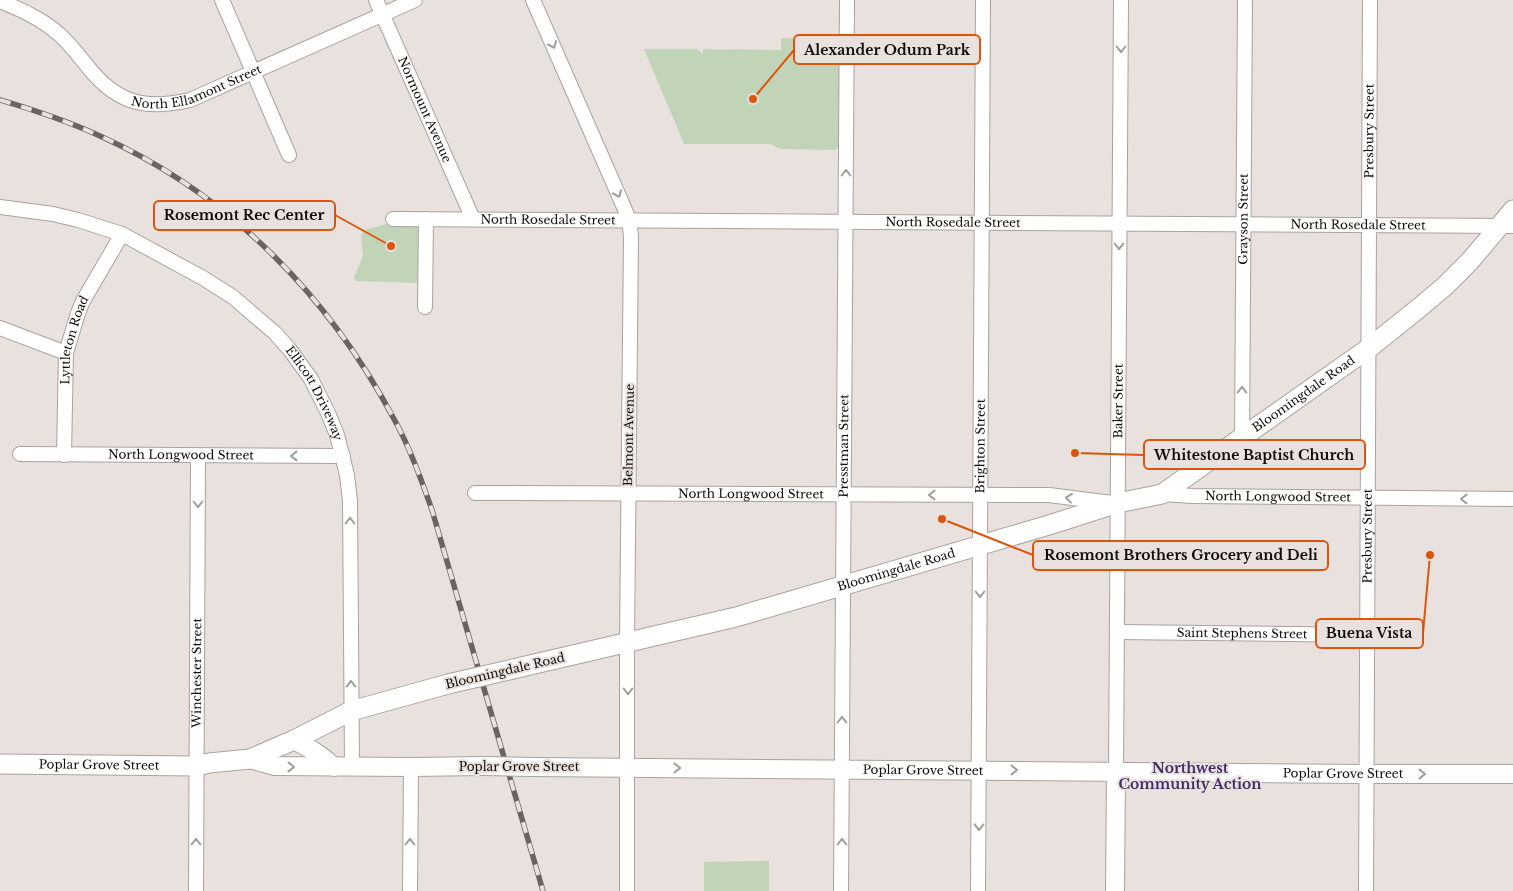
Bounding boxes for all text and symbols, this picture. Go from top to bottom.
callout: Alexander Odum Park [794,35,980,64]
one-way arrow [546,40,557,49]
text: Alexander Odum Park [803,41,971,59]
one-way arrow [1116,45,1126,53]
street label: Normount Avenue [395,54,455,165]
street label: North Ellamont Street [130,61,264,111]
street label: Presbury Street [1361,83,1377,178]
one-way arrow [841,169,851,177]
street label: Grayson Street [1235,173,1251,265]
one-way arrow [611,189,622,198]
callout: Rosemont Rec Center [154,201,335,230]
text: Rosemont Rec Center [164,206,324,224]
street label: North Rosedale Street [480,212,616,227]
street label: North Rosedale Street [885,214,1021,230]
street label: North Rosedale Street [1290,217,1426,232]
one-way arrow [1114,242,1124,250]
street label: Lyttleton Road [57,293,92,385]
street label: Ellicott Driveway [283,343,346,442]
street label: Bloomingdale Road [1249,352,1358,435]
street label: Baker Street [1110,363,1126,438]
street label: Belmont Avenue [620,384,637,486]
one-way arrow [1237,386,1248,394]
street label: Presstman Street [836,394,851,498]
street label: Brighton Street [972,398,988,493]
callout: Whitestone Baptist Church [1144,440,1365,469]
text: Whitestone Baptist Church [1153,446,1354,464]
street label: North Longwood Street [108,447,254,462]
one-way arrow [290,451,298,461]
street label: North Longwood Street [678,486,824,501]
street label: North Longwood Street [1205,488,1351,504]
street label: Presbury Street [1359,488,1375,583]
one-way arrow [928,490,936,500]
one-way arrow [1065,493,1073,504]
one-way arrow [1460,494,1468,504]
one-way arrow [193,501,203,509]
one-way arrow [345,517,355,524]
callout: Rosemont Brothers Grocery and Deli [1033,541,1328,570]
street label: Bloomingdale Road [835,545,957,594]
text: Rosemont Brothers Grocery and Deli [1044,546,1318,564]
one-way arrow [975,591,985,599]
street label: Winchester Street [189,618,204,729]
callout: Buena Vista [1316,619,1423,648]
text: Buena Vista [1326,624,1412,642]
street label: Saint Stephens Street [1177,625,1308,641]
street label: Bloomingdale Road [444,649,566,692]
one-way arrow [346,679,356,687]
one-way arrow [623,688,633,696]
one-way arrow [837,716,847,724]
street label: Poplar Grove Street [39,756,160,773]
street label: Poplar Grove Street [459,759,580,774]
district label: Northwest Community Action [1119,759,1261,793]
one-way arrow [288,761,296,772]
street label: Poplar Grove Street [863,762,984,778]
one-way arrow [673,763,681,773]
one-way arrow [1010,765,1018,775]
street label: Poplar Grove Street [1283,765,1404,781]
one-way arrow [1418,769,1426,779]
one-way arrow [974,824,984,831]
one-way arrow [191,838,201,846]
one-way arrow [405,838,415,846]
one-way arrow [836,838,847,846]

